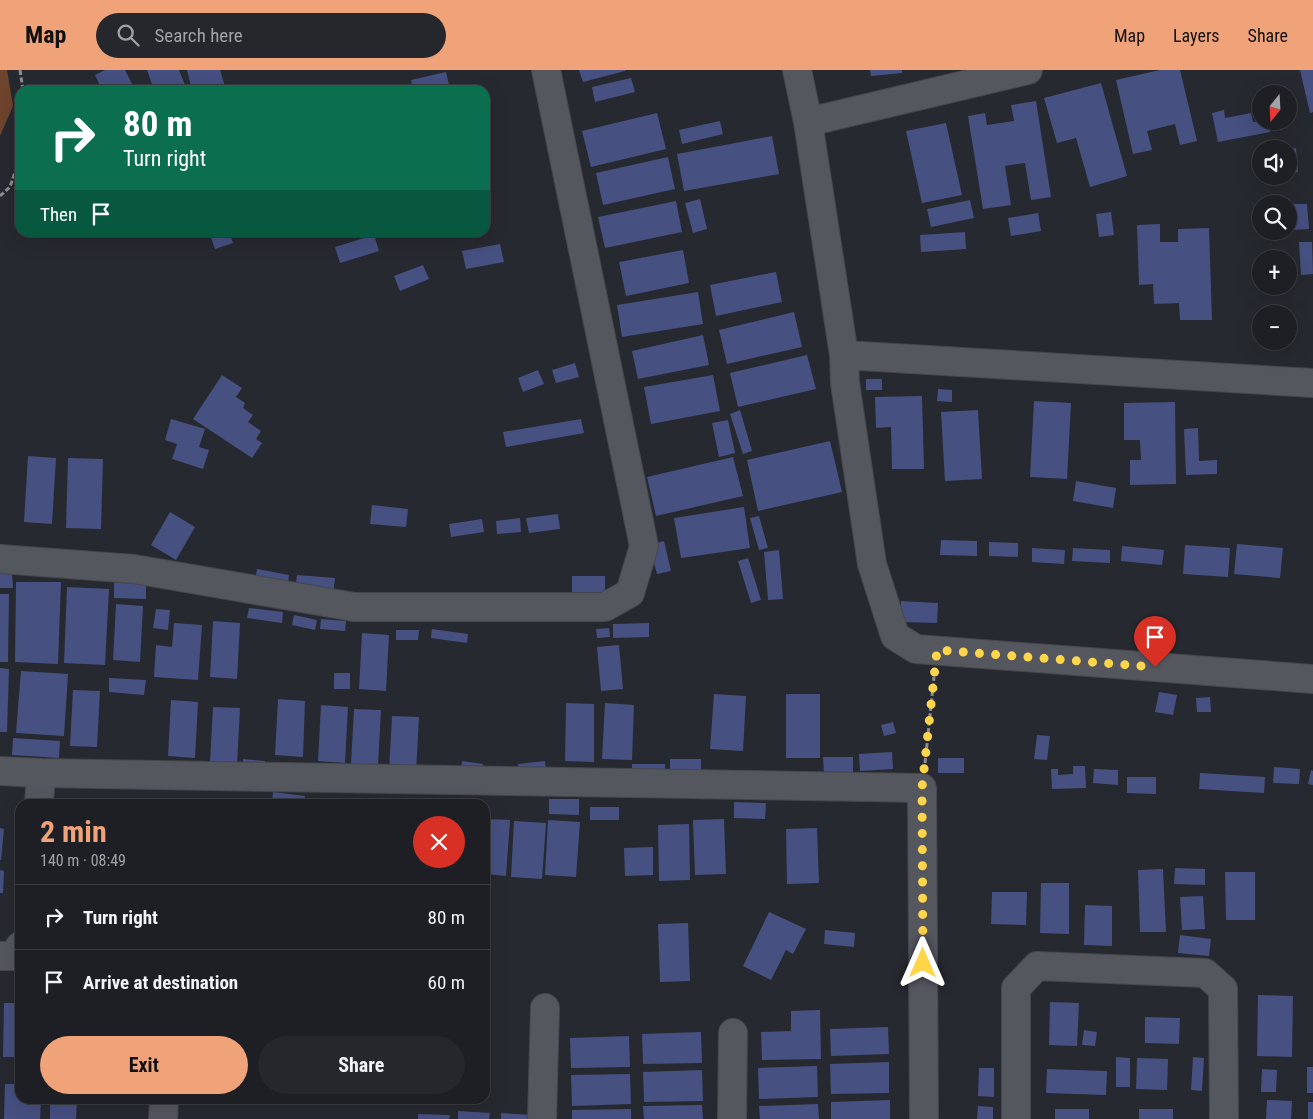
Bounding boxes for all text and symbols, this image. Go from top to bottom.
search box [96,13,446,58]
text: Map [25,21,66,49]
icon: search [114,21,142,49]
text: Search here [154,24,243,47]
text: Map [1114,25,1145,46]
text: Layers [1173,25,1220,46]
text: Share [1248,25,1288,46]
north arrow [1252,85,1298,130]
map controls [1252,85,1297,350]
text: 80 m [123,104,192,145]
icon: right [40,105,105,170]
button: sound [1252,140,1297,185]
text: Turn right [123,146,206,171]
button: search [1252,195,1297,240]
icon: arrive [87,200,115,228]
text: Then [40,203,77,226]
button: + [1252,250,1297,295]
button: − [1252,305,1297,350]
pin [1134,616,1176,667]
icon: arrive [1141,623,1169,651]
text: 2 min [40,814,107,849]
button: close [413,816,465,868]
text: 140 m · 08:49 [40,851,126,870]
icon: right [40,903,68,931]
text: Turn right [83,906,158,929]
text: 80 m [428,906,465,929]
position arrow [896,936,948,988]
icon: arrive [40,968,68,996]
text: Arrive at destination [83,971,238,994]
text: 60 m [428,971,465,994]
button: Exit [40,1036,248,1094]
button: Share [258,1036,465,1094]

